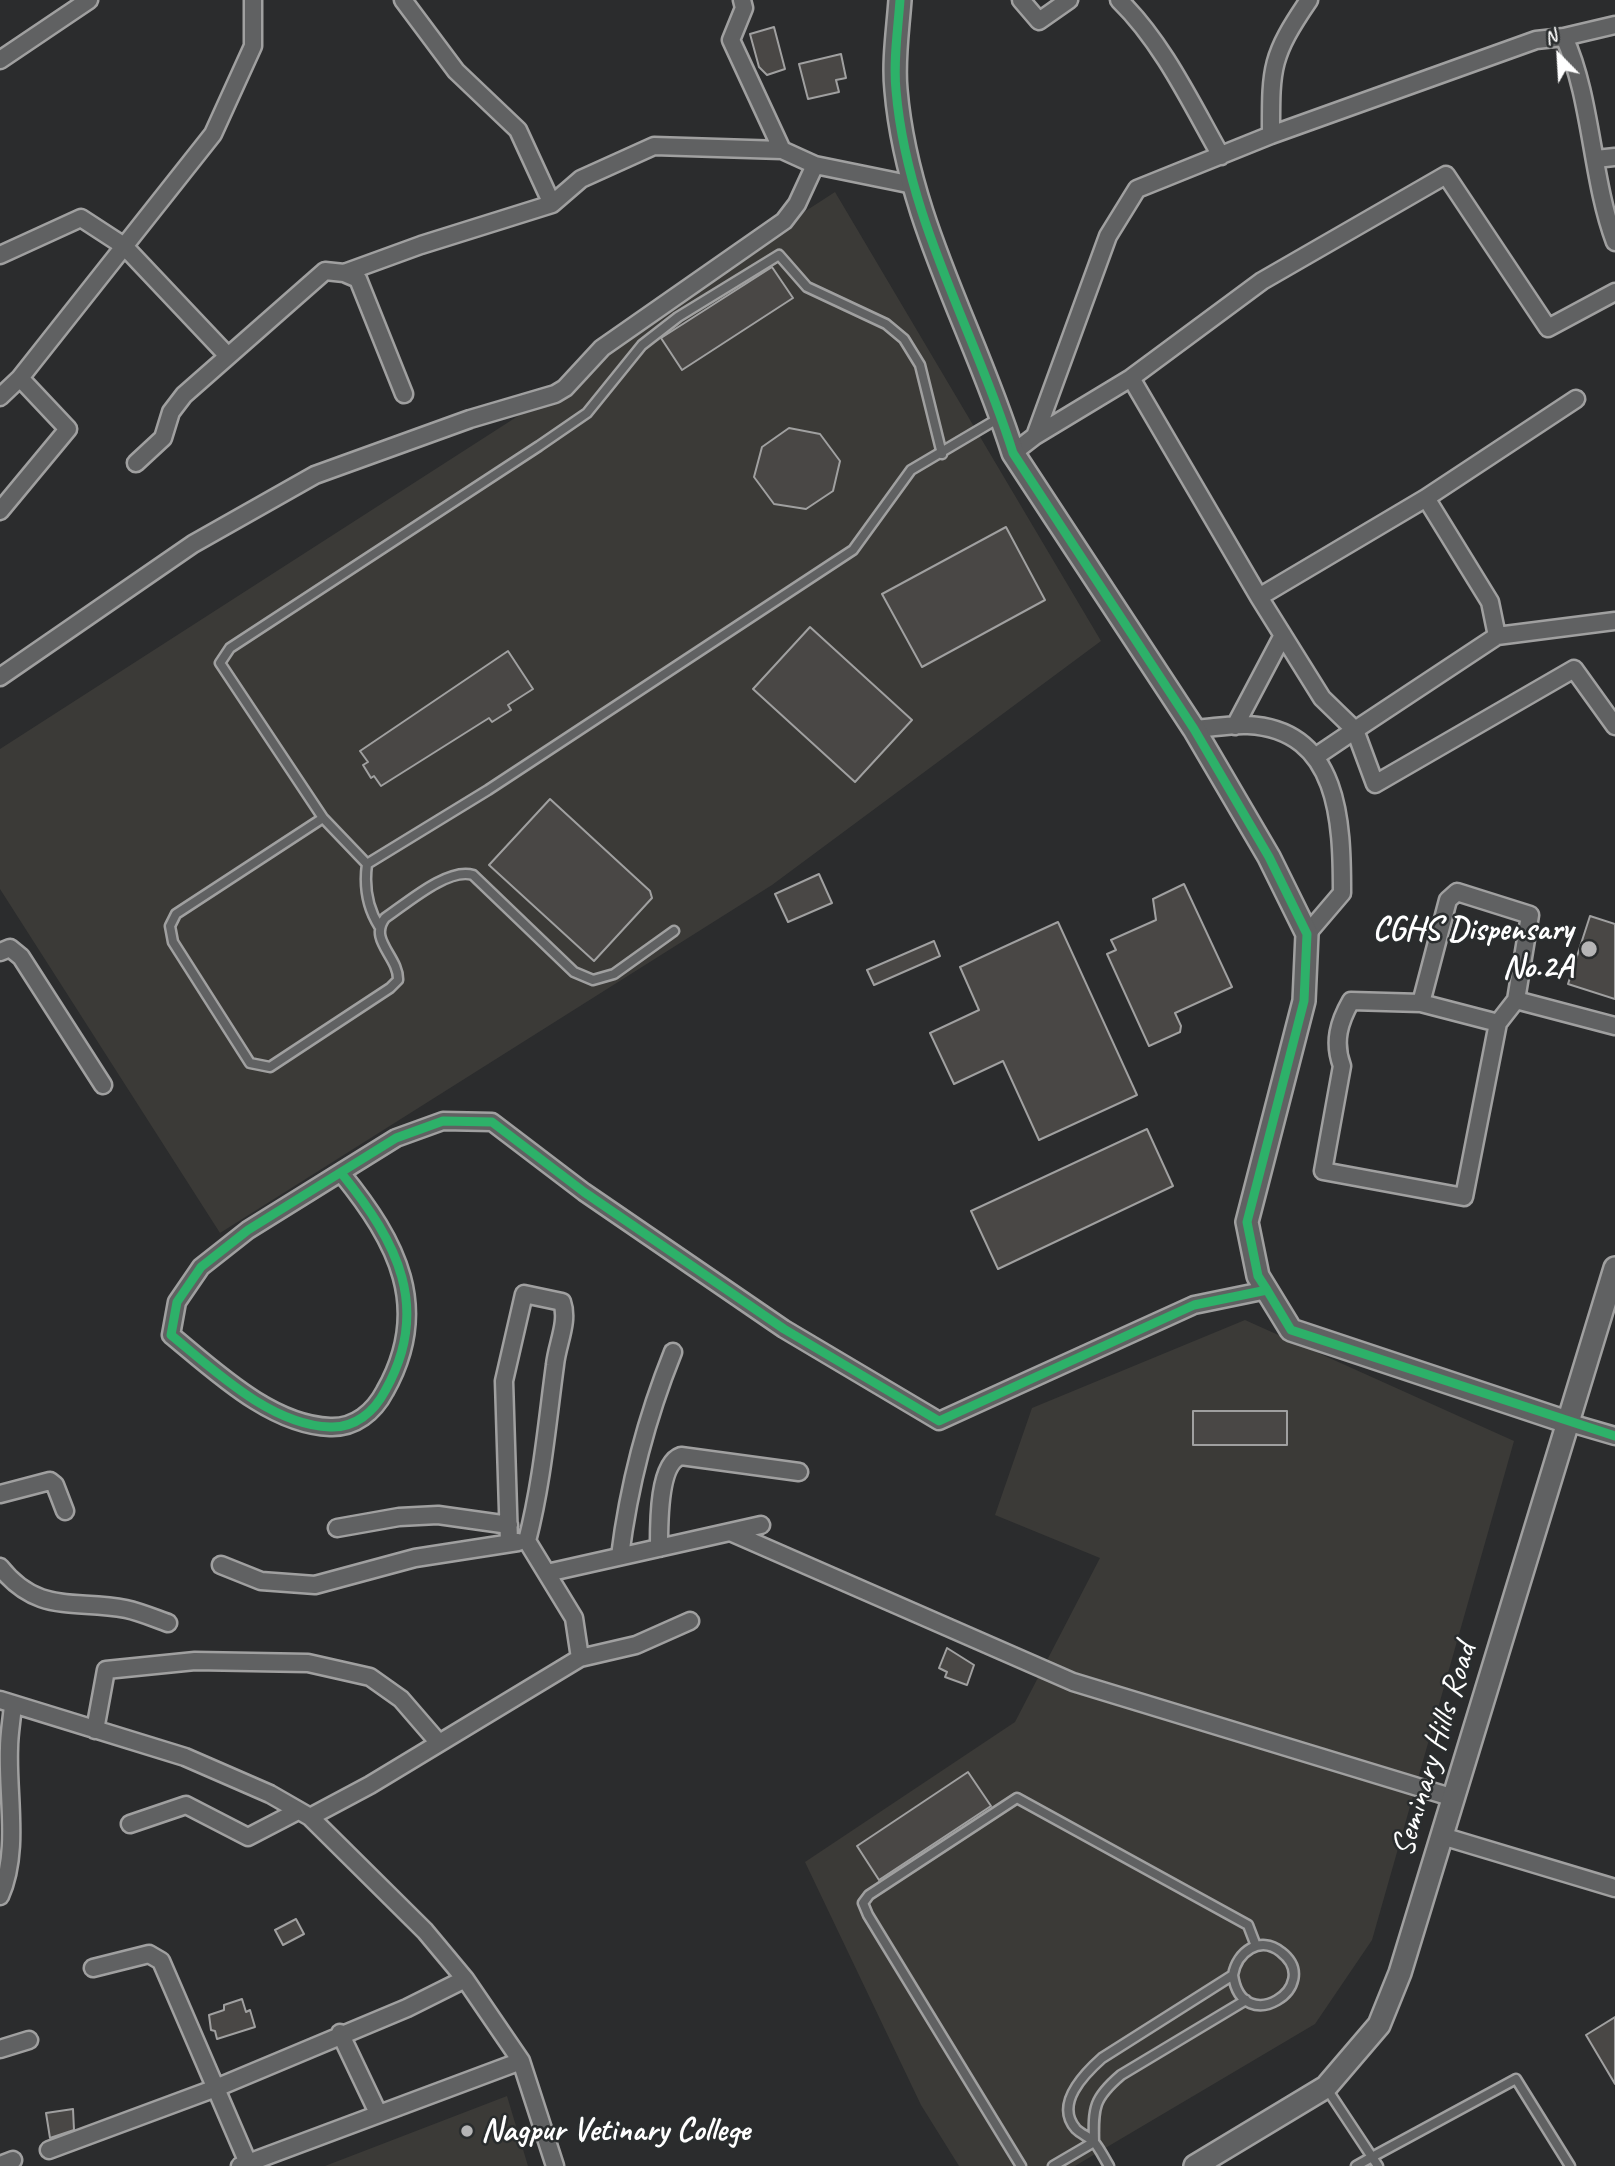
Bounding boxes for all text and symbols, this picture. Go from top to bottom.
north arrow [1524,21,1594,91]
text: N [1540,23,1561,50]
place label: CGHS Dispensary No.2A [1373,910,1573,988]
marker: CGHS Dispensary No.2A [1579,939,1599,959]
street label: Seminary Hills Road [1384,1639,1486,1861]
place label: Nagpur Vetinary College [481,2111,750,2151]
marker: Nagpur Vetinary College [459,2123,475,2139]

